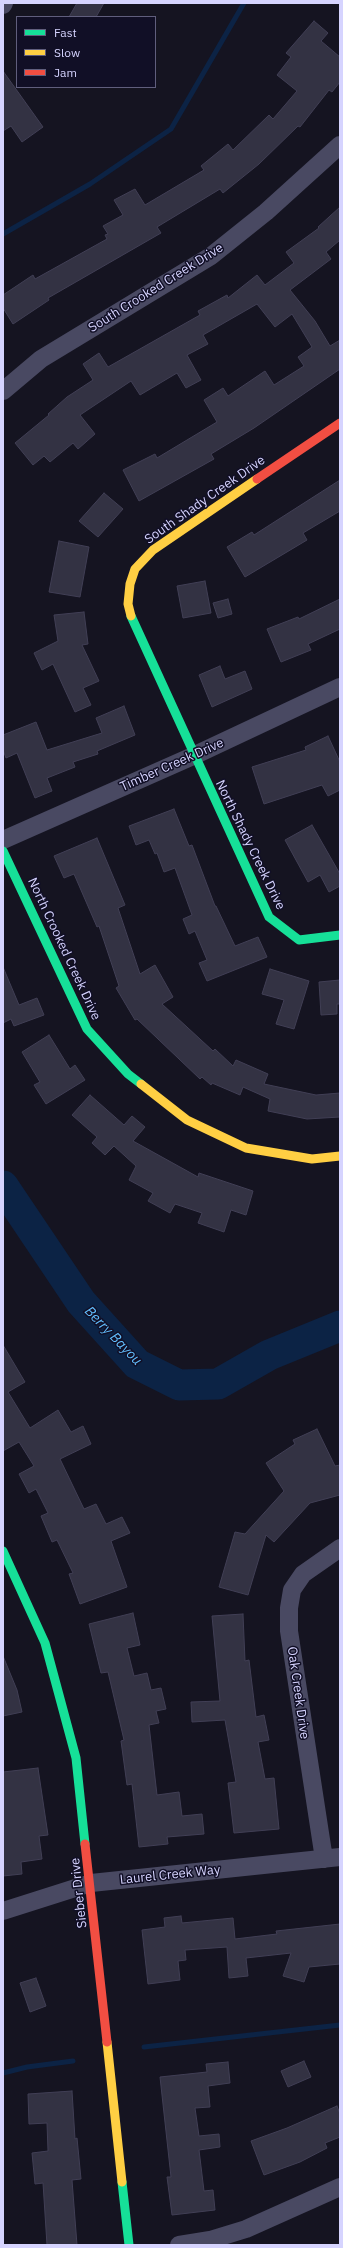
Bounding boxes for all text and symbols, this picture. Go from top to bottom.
legend [16,16,156,88]
text: Fast [54,25,77,40]
text: Slow [54,45,80,60]
text: Jam [54,65,77,80]
street label: South Crooked Creek Drive [86,240,226,336]
street label: South Shady Creek Drive [142,452,268,548]
street label: Timber Creek Drive [118,735,226,795]
street label: North Shady Creek Drive [212,778,288,912]
street label: North Crooked Creek Drive [24,875,104,1023]
water label: Berry Bayou [81,1303,145,1369]
street label: Oak Creek Drive [284,1646,312,1740]
street label: Sieber Drive [68,1857,90,1929]
street label: Laurel Creek Way [119,1862,221,1888]

